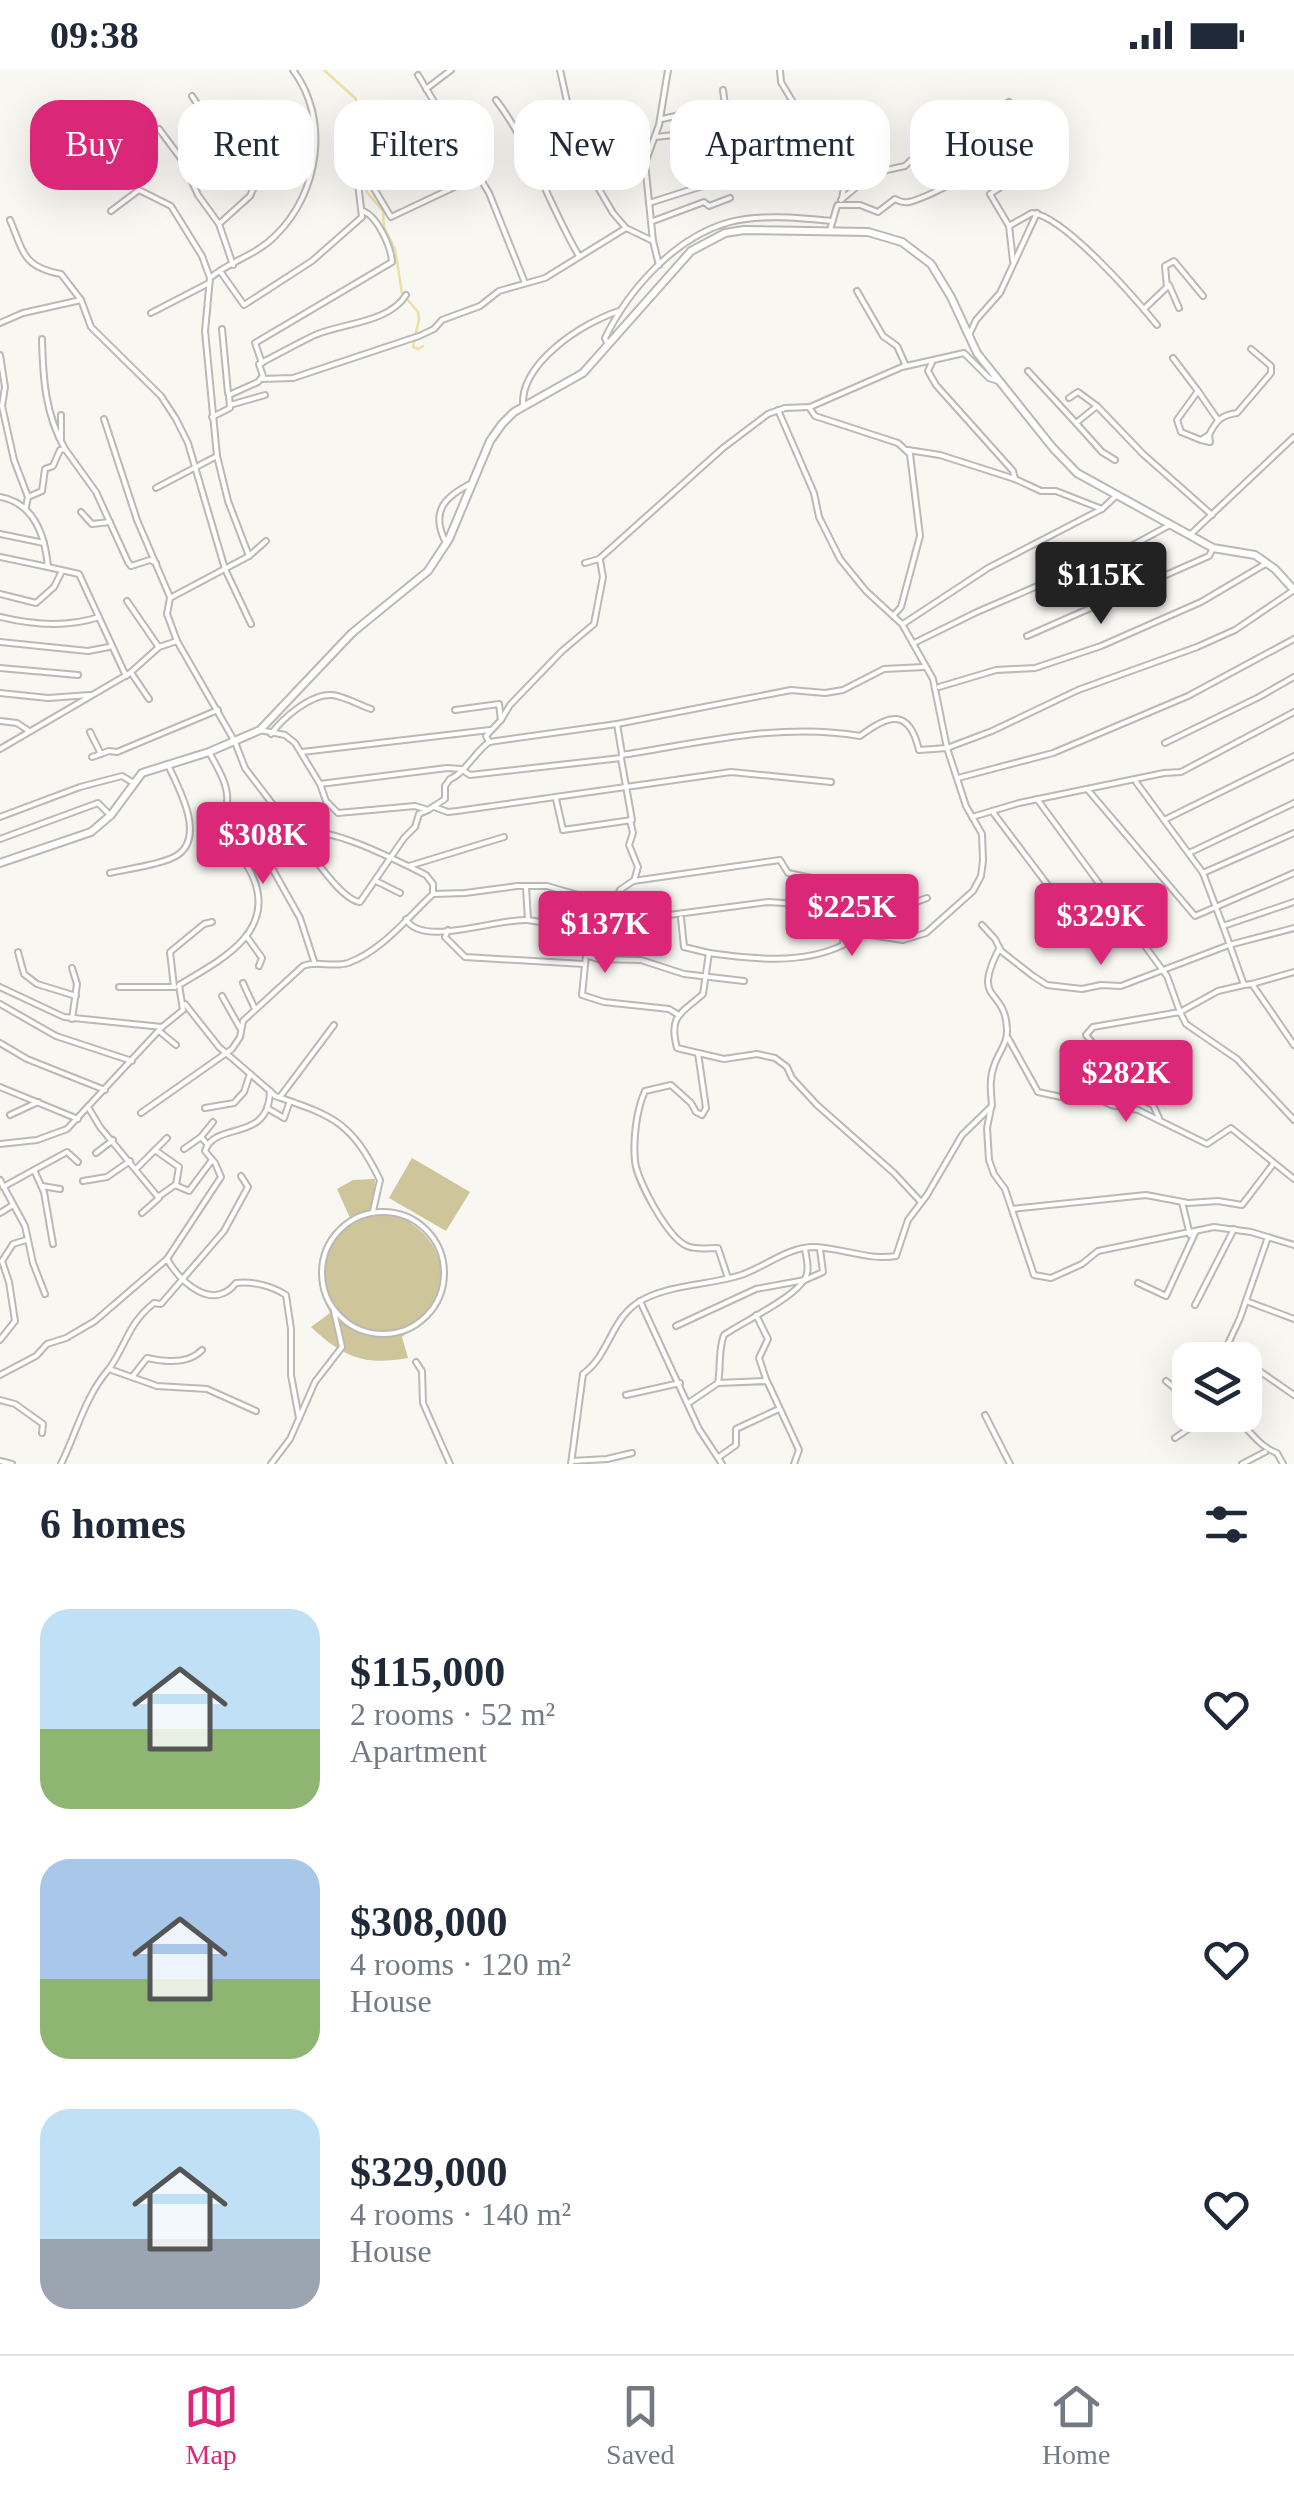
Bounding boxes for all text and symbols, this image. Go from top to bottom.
text: 09:38 [50,14,139,56]
chip: Buy [30,100,158,190]
chip: Rent [178,100,314,190]
chip: Filters [334,100,494,190]
chip: New [514,100,650,190]
chip: Apartment [670,100,890,190]
chip: House [910,100,1069,190]
pin: $115K [1031,542,1171,627]
text: $115K [1057,556,1145,592]
pin: $308K [193,802,333,887]
text: $308K [219,816,307,852]
pin: $225K [782,874,922,959]
pin: $329K [1031,883,1171,968]
text: $225K [808,888,896,924]
pin: $137K [535,891,675,976]
text: $329K [1057,897,1145,933]
text: $137K [561,905,649,941]
pin: $282K [1056,1040,1196,1125]
text: $282K [1082,1054,1170,1090]
map controls [1172,1342,1262,1432]
button: layers [1172,1342,1262,1432]
icon: filters [1199,1497,1254,1552]
text: 6 homes [40,1501,186,1547]
icon: home [120,1649,240,1769]
text: $115,000 [350,1649,505,1695]
icon: heart [1199,1682,1254,1737]
text: 2 rooms · 52 m² [350,1696,555,1732]
text: Apartment [350,1733,487,1769]
icon: home [120,1899,240,2019]
text: $308,000 [350,1899,508,1945]
icon: heart [1199,1932,1254,1987]
text: 4 rooms · 120 m² [350,1946,571,1982]
text: House [350,1983,432,2019]
icon: home [120,2149,240,2269]
text: $329,000 [350,2149,508,2195]
icon: heart [1199,2182,1254,2237]
text: 4 rooms · 140 m² [350,2196,571,2232]
text: House [350,2233,432,2269]
tab: Map [184,2379,239,2471]
tab: Saved [606,2379,675,2471]
tab: Home [1042,2379,1110,2471]

